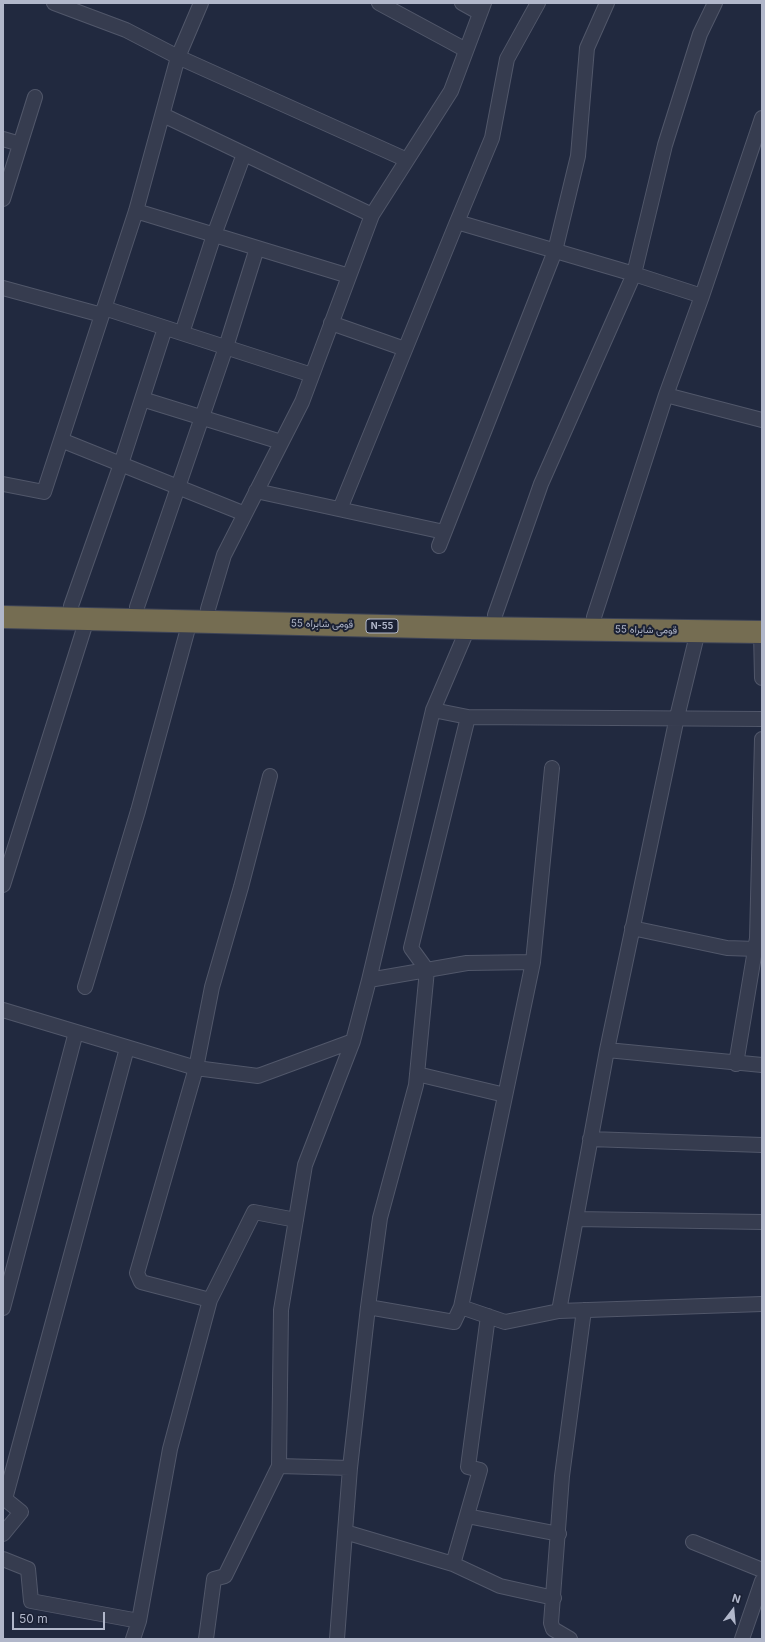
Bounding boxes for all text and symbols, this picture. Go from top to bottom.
street label: قومی شاہراہ 55 [291,617,353,631]
road number: N-55 [366,619,398,633]
street label: قومی شاہراہ 55 [615,623,677,637]
north arrow [713,1590,753,1630]
text: N [730,1591,742,1606]
scale bar [14,1604,107,1630]
text: 50 m [19,1611,48,1626]

